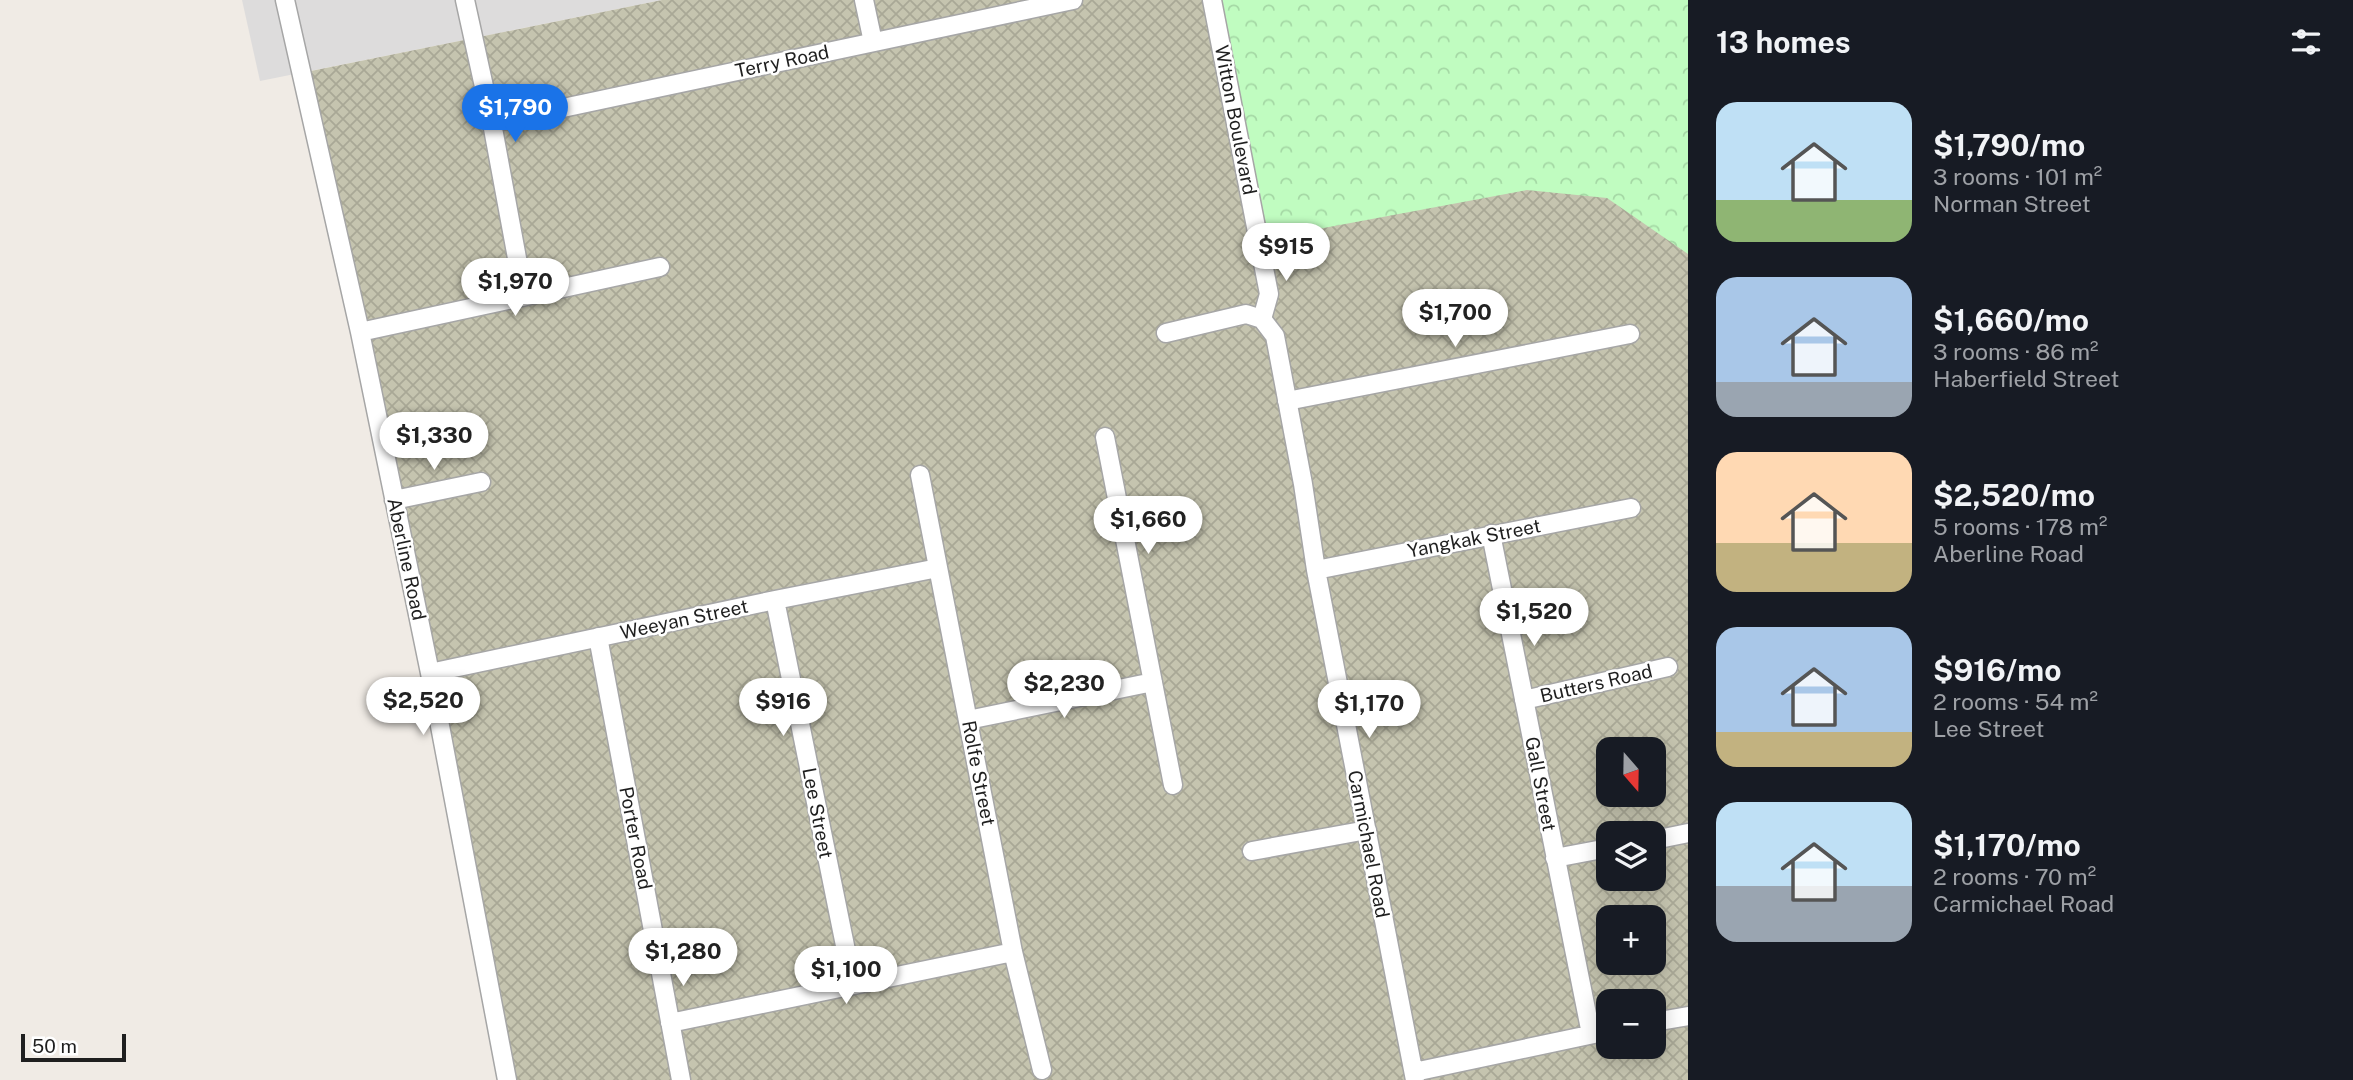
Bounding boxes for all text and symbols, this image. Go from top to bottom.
icon: filters [2287,23,2325,61]
text: 13 homes [1716,24,1851,60]
street label: Terry Road [733,40,831,82]
street label: Witton Boulevard [1211,43,1261,197]
pin: $1,790 [458,85,572,144]
text: $1,790 [478,93,552,120]
text: $1,790/mo [1933,127,2085,163]
icon: home [1772,130,1856,214]
text: 3 rooms · 101 m² [1933,163,2102,190]
text: Norman Street [1933,190,2091,217]
pin: $915 [1245,224,1327,283]
text: $915 [1258,232,1314,259]
pin: $1,970 [458,258,572,318]
text: $1,970 [477,267,553,294]
pin: $1,700 [1398,290,1512,349]
text: $1,700 [1418,298,1492,325]
text: $1,660/mo [1933,302,2089,338]
icon: home [1772,305,1856,389]
text: 3 rooms · 86 m² [1933,338,2099,365]
text: Haberfield Street [1933,365,2119,392]
pin: $1,330 [377,412,491,472]
text: $1,330 [395,421,473,448]
text: $2,520/mo [1933,477,2095,513]
icon: home [1772,480,1856,564]
street label: Aberline Road [383,496,431,622]
pin: $1,660 [1091,496,1205,556]
text: $1,660 [1110,505,1186,532]
text: 5 rooms · 178 m² [1933,513,2107,540]
street label: Yangkak Street [1405,514,1543,562]
text: Aberline Road [1933,540,2084,567]
pin: $1,520 [1477,588,1591,648]
street label: Weeyan Street [618,595,750,643]
text: $1,520 [1496,597,1572,624]
text: $916/mo [1933,652,2061,688]
icon: home [1772,655,1856,739]
street label: Butters Road [1538,659,1654,707]
pin: $2,230 [1007,660,1121,720]
text: $2,230 [1023,669,1105,696]
pin: $2,520 [366,678,480,737]
pin: $916 [742,678,824,738]
pin: $1,170 [1312,680,1426,740]
text: $2,520 [382,686,464,713]
text: $916 [755,687,811,714]
text: 2 rooms · 54 m² [1933,688,2098,715]
text: $1,170 [1334,689,1404,716]
text: Lee Street [1933,715,2045,742]
street label: Rolfe Street [958,719,1000,827]
street label: Gall Street [1521,735,1561,833]
north arrow [1596,737,1666,807]
map controls [1596,737,1666,1059]
street label: Lee Street [798,766,838,860]
street label: Carmichael Road [1344,768,1394,920]
street label: Porter Road [615,784,657,892]
button: layers [1596,821,1666,891]
text: $1,170/mo [1933,827,2081,863]
icon: home [1772,830,1856,914]
text: 2 rooms · 70 m² [1933,863,2096,890]
text: Carmichael Road [1933,890,2114,917]
button: + [1596,905,1666,975]
pin: $1,280 [626,928,740,988]
text: $1,280 [644,937,722,964]
pin: $1,100 [789,946,903,1006]
text: $1,100 [810,955,882,982]
button: − [1596,989,1666,1059]
scale bar [21,1031,126,1063]
text: 50 m [32,1035,77,1057]

